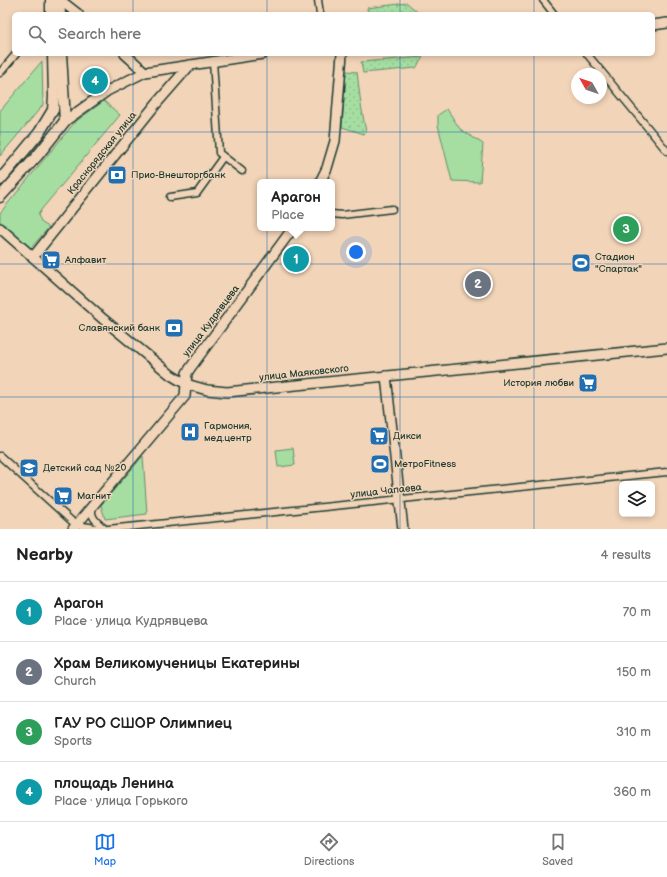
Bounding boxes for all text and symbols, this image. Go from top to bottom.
search box [12,12,655,56]
icon: search [26,23,48,45]
text: Search here [58,25,141,44]
pin: 4 [82,66,108,96]
north arrow [571,68,607,104]
street label: Краснорядская улица [65,109,139,197]
bank icon: Прио-Внешторгбанк [106,164,128,186]
place label: Прио-Внешторгбанк [131,169,226,181]
popup [257,179,335,231]
text: Арагон [271,188,321,207]
text: Place [271,207,304,223]
pin: 3 [613,214,639,244]
your location [346,242,366,262]
pin: 1 [283,244,309,274]
supermarket icon: Алфавит [40,249,62,271]
place label: Стадион "Спартак" [595,251,642,275]
sports icon: Стадион "Спартак" [570,252,592,274]
place label: Алфавит [64,254,107,266]
pin: 2 [465,269,491,299]
street label: улица Кудрявцева [180,283,242,359]
bank icon: Славянский банк [163,317,185,339]
place label: Славянский банк [79,322,161,334]
street label: улица Маяковского [259,362,349,384]
supermarket icon: История любви [577,372,599,394]
place label: История любви [503,377,574,389]
place label: Гармония, мед.центр [204,420,252,444]
hospital icon: Гармония, мед.центр [179,421,201,443]
supermarket icon: Дикси [368,425,390,447]
place label: Дикси [393,430,421,442]
sports icon: МетроFitness [369,453,391,475]
school or university icon: Детский сад №20 [18,457,40,479]
place label: МетроFitness [394,458,456,470]
place label: Детский сад №20 [43,462,127,474]
street label: улица Чапаева [350,481,422,501]
map controls [619,481,655,517]
button: layers [619,481,655,517]
supermarket icon: Магнит [52,485,74,507]
place label: Магнит [77,490,111,502]
text: Nearby [16,545,73,565]
text: 4 results [601,547,651,563]
text: Арагон [54,594,104,613]
text: 1 [26,604,32,620]
text: 70 m [623,604,651,620]
text: Place · улица Кудрявцева [54,613,208,629]
text: Храм Великомученицы Екатерины [54,654,300,673]
text: 2 [25,664,33,680]
text: 150 m [617,664,651,680]
text: Church [54,673,96,689]
text: ГАУ РО СШОР Олимпиец [54,714,232,733]
text: 3 [25,724,33,740]
text: 310 m [616,724,651,740]
text: Sports [54,733,92,749]
text: площадь Ленина [54,774,174,793]
text: 4 [25,784,33,800]
text: 360 m [613,784,651,800]
text: Place · улица Горького [54,793,188,809]
tab: Map [94,831,116,868]
tab: Directions [304,831,354,868]
tab: Saved [542,831,573,868]

